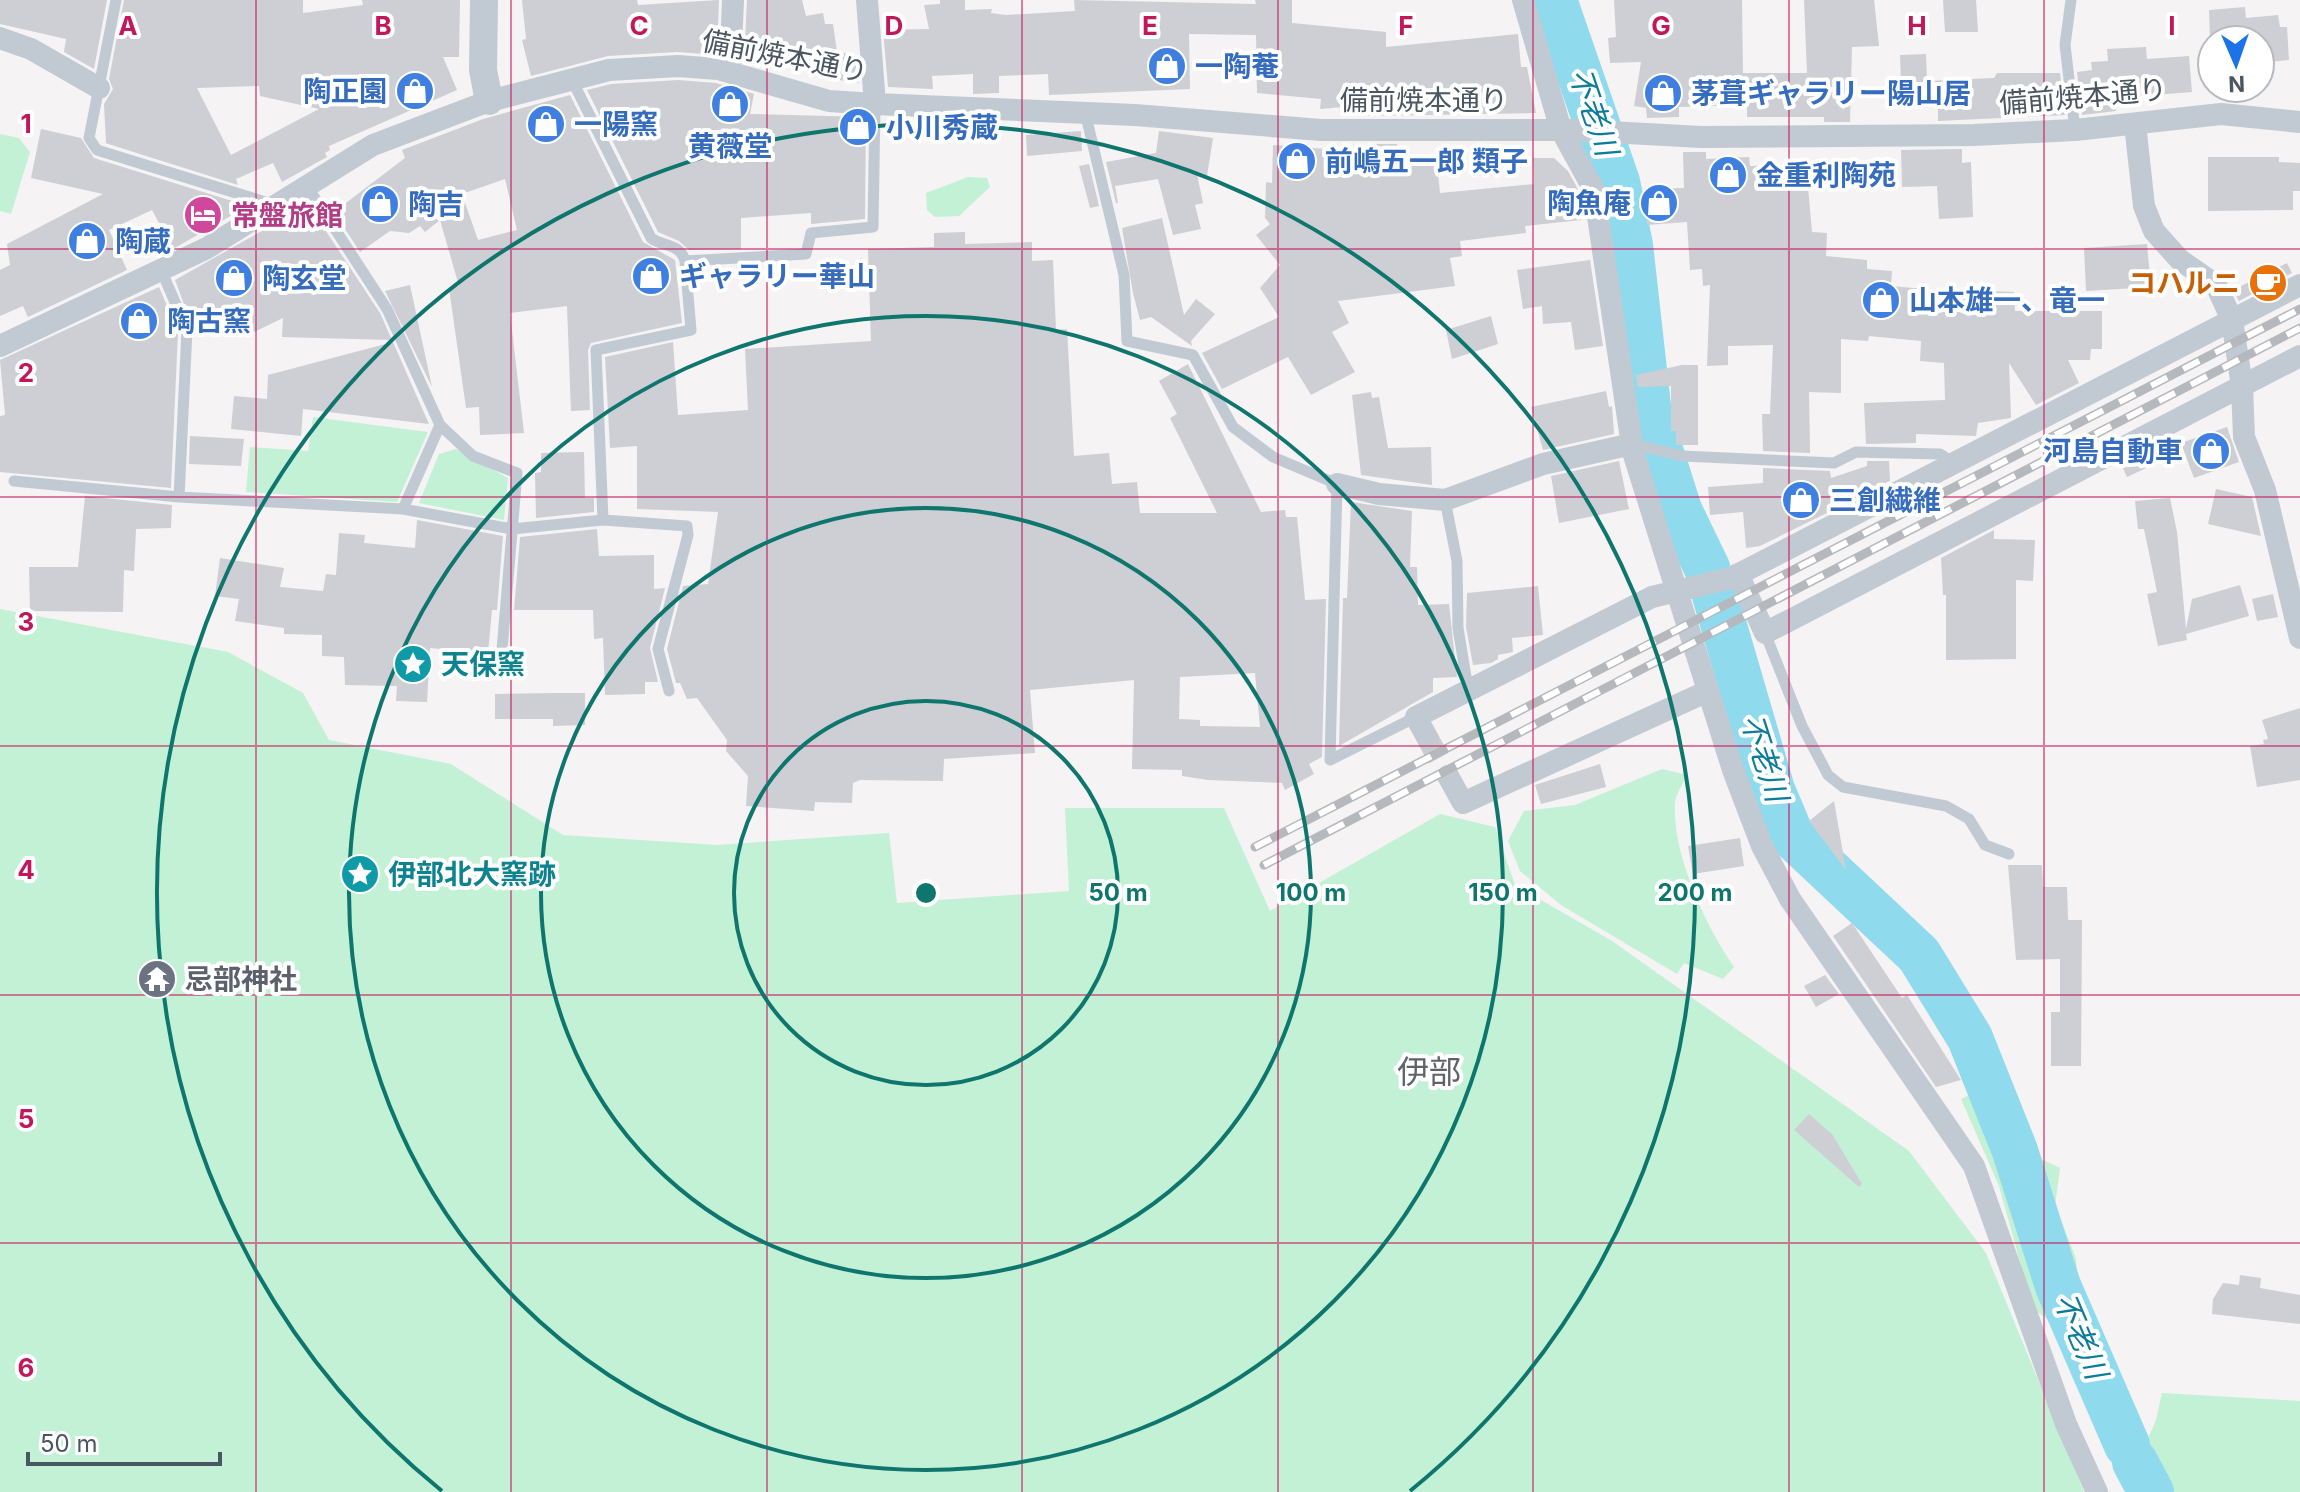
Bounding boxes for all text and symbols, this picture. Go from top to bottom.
text: A [118,10,138,41]
text: B [374,10,392,41]
text: C [629,10,649,41]
text: D [885,10,903,41]
text: E [1142,10,1158,41]
text: F [1398,10,1414,41]
text: G [1651,10,1671,41]
text: H [1907,10,1927,41]
text: I [2168,10,2176,41]
street label: 備前焼本通り [699,23,871,89]
north arrow [2196,24,2276,104]
shop icon: 一陶菴 [1146,45,1188,87]
place label: 一陶菴 [1195,49,1279,83]
water label: 不老川 [1562,63,1627,163]
shop icon: 陶正園 [394,70,436,112]
text: N [2228,71,2246,97]
shop icon: 茅葺ギャラリー陽山居 [1642,72,1684,114]
street label: 備前焼本通り [1998,72,2168,120]
place label: 陶正園 [303,74,387,108]
place label: 茅葺ギャラリー陽山居 [1691,76,1971,110]
shop icon: 黄薇堂 [709,83,751,125]
street label: 備前焼本通り [1340,83,1508,117]
shop icon: 一陽窯 [525,103,567,145]
shop icon: 小川秀蔵 [837,106,879,148]
place label: 一陽窯 [574,107,658,141]
text: 1 [20,108,32,139]
place label: 小川秀蔵 [886,110,998,144]
place label: 黄薇堂 [688,129,772,163]
shop icon: 前嶋五一郎 類子 [1276,140,1318,182]
place label: 前嶋五一郎 類子 [1325,144,1528,178]
shop icon: 金重利陶苑 [1707,154,1749,196]
place label: 金重利陶苑 [1756,158,1896,192]
shop icon: 陶魚庵 [1638,182,1680,224]
shop icon: 陶吉 [359,183,401,225]
place label: 陶魚庵 [1547,186,1631,220]
place label: 陶吉 [408,187,464,221]
hotel icon: 常盤旅館 [182,194,224,236]
place label: 常盤旅館 [231,198,343,232]
shop icon: 陶蔵 [66,220,108,262]
place label: 陶蔵 [115,224,171,258]
shop icon: ギャラリー華山 [630,255,672,297]
shop icon: 陶玄堂 [213,257,255,299]
place label: ギャラリー華山 [679,259,875,293]
place label: 陶玄堂 [262,261,346,295]
cafe icon: コハルニ [2247,262,2289,304]
place label: コハルニ [2128,266,2240,300]
shop icon: 山本雄一、竜一 [1860,279,1902,321]
place label: 山本雄一、竜一 [1909,283,2105,317]
shop icon: 陶古窯 [118,300,160,342]
place label: 陶古窯 [167,304,251,338]
text: 2 [18,357,34,388]
shop icon: 河島自動車 [2190,430,2232,472]
place label: 河島自動車 [2043,434,2183,468]
shop icon: 三創繊維 [1780,479,1822,521]
place label: 三創繊維 [1829,483,1941,517]
text: 3 [18,606,34,637]
place icon: 天保窯 [392,643,434,685]
place label: 天保窯 [441,647,525,681]
water label: 不老川 [1734,709,1797,809]
place icon: 伊部北大窯跡 [339,853,381,895]
text: 4 [17,854,35,885]
place label: 伊部北大窯跡 [388,857,556,891]
text: 50 m [1088,878,1148,907]
text: 100 m [1276,878,1346,907]
text: 150 m [1468,878,1538,907]
text: 200 m [1657,878,1733,907]
centre of rings [912,879,940,907]
temple icon: 忌部神社 [136,958,178,1000]
place label: 忌部神社 [185,962,297,996]
district label: 伊部 [1397,1052,1461,1091]
text: 5 [18,1103,34,1134]
water label: 不老川 [2047,1287,2116,1387]
text: 6 [18,1352,34,1383]
scale bar [28,1416,220,1466]
text: 50 m [40,1429,98,1458]

